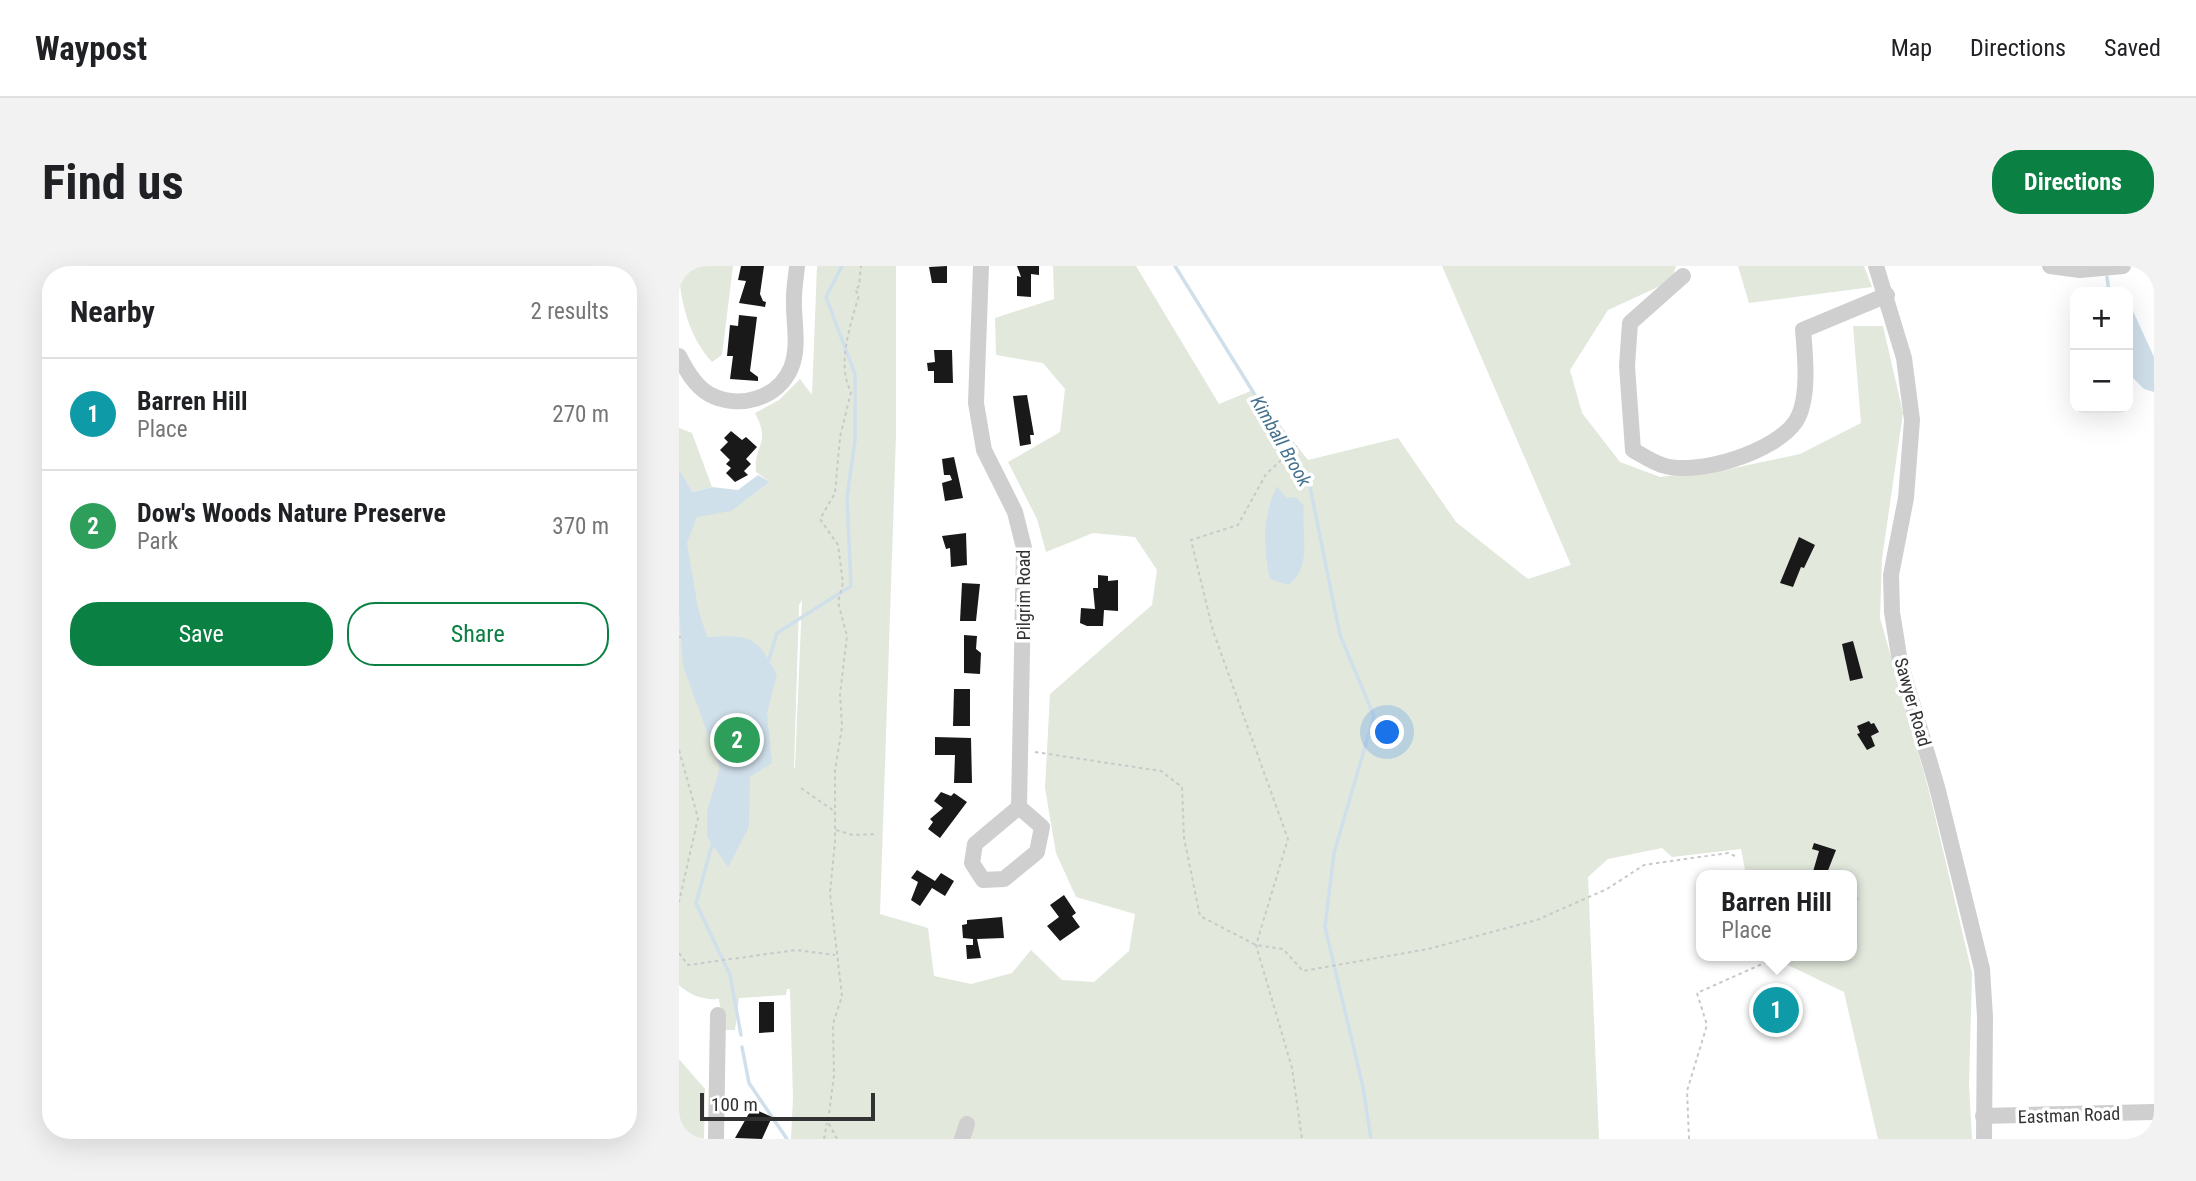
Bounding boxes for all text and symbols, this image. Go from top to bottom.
text: Waypost [35,29,147,68]
text: Map [1891,34,1932,62]
text: Directions [1970,34,2066,62]
text: Saved [2104,34,2161,62]
button: Directions [1992,150,2154,214]
text: Find us [42,154,184,211]
map controls [2070,287,2133,413]
button: + [2070,287,2133,350]
text: Nearby [70,294,155,329]
text: 2 results [531,298,609,325]
button: − [2070,350,2133,413]
text: Barren Hill [137,386,248,416]
water label: Kimball Brook [1246,391,1317,491]
text: 1 [87,401,99,428]
text: 270 m [552,401,609,428]
text: Place [137,416,187,443]
text: Dow's Woods Nature Preserve [137,498,446,528]
text: 2 [87,513,99,540]
text: 370 m [552,513,609,540]
text: Park [137,528,178,555]
street label: Pilgrim Road [1013,550,1034,640]
button: Save [70,602,333,666]
button: Share [347,602,609,666]
street label: Sawyer Road [1890,655,1936,749]
pin: 2 [714,714,760,766]
your location [1370,715,1404,749]
popup [1696,870,1857,961]
text: Barren Hill [1721,887,1832,917]
text: Place [1721,917,1772,944]
pin: 1 [1753,984,1799,1036]
scale bar [700,1090,875,1122]
text: 100 m [711,1093,758,1116]
street label: Eastman Road [2018,1103,2120,1127]

